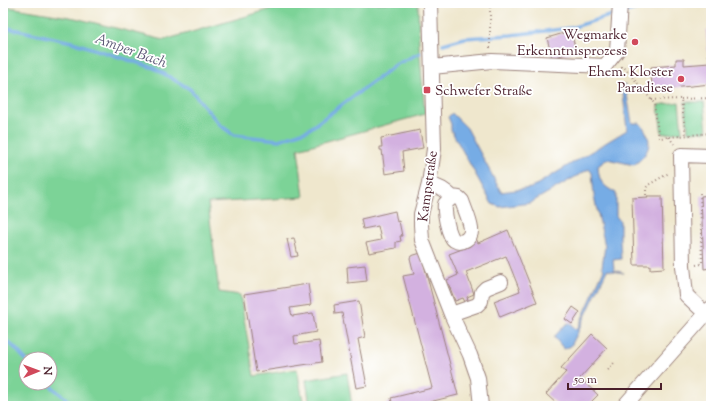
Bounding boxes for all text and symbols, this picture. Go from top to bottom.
place label: Wegmarke Erkenntnisprozess [517,26,627,62]
water label: Amper Bach [92,29,170,74]
marker: Wegmarke Erkenntnisprozess [630,37,640,47]
place label: Ehem. Kloster Paradiese [588,63,674,99]
marker: Ehem. Kloster Paradiese [676,74,686,84]
place label: Schwefer Straße [435,82,532,102]
marker: Schwefer Straße [422,85,432,95]
street label: Kampstraße [414,149,444,223]
north arrow [18,351,58,391]
text: N [39,365,55,376]
scale bar [568,365,661,391]
text: 50 m [573,371,597,389]

